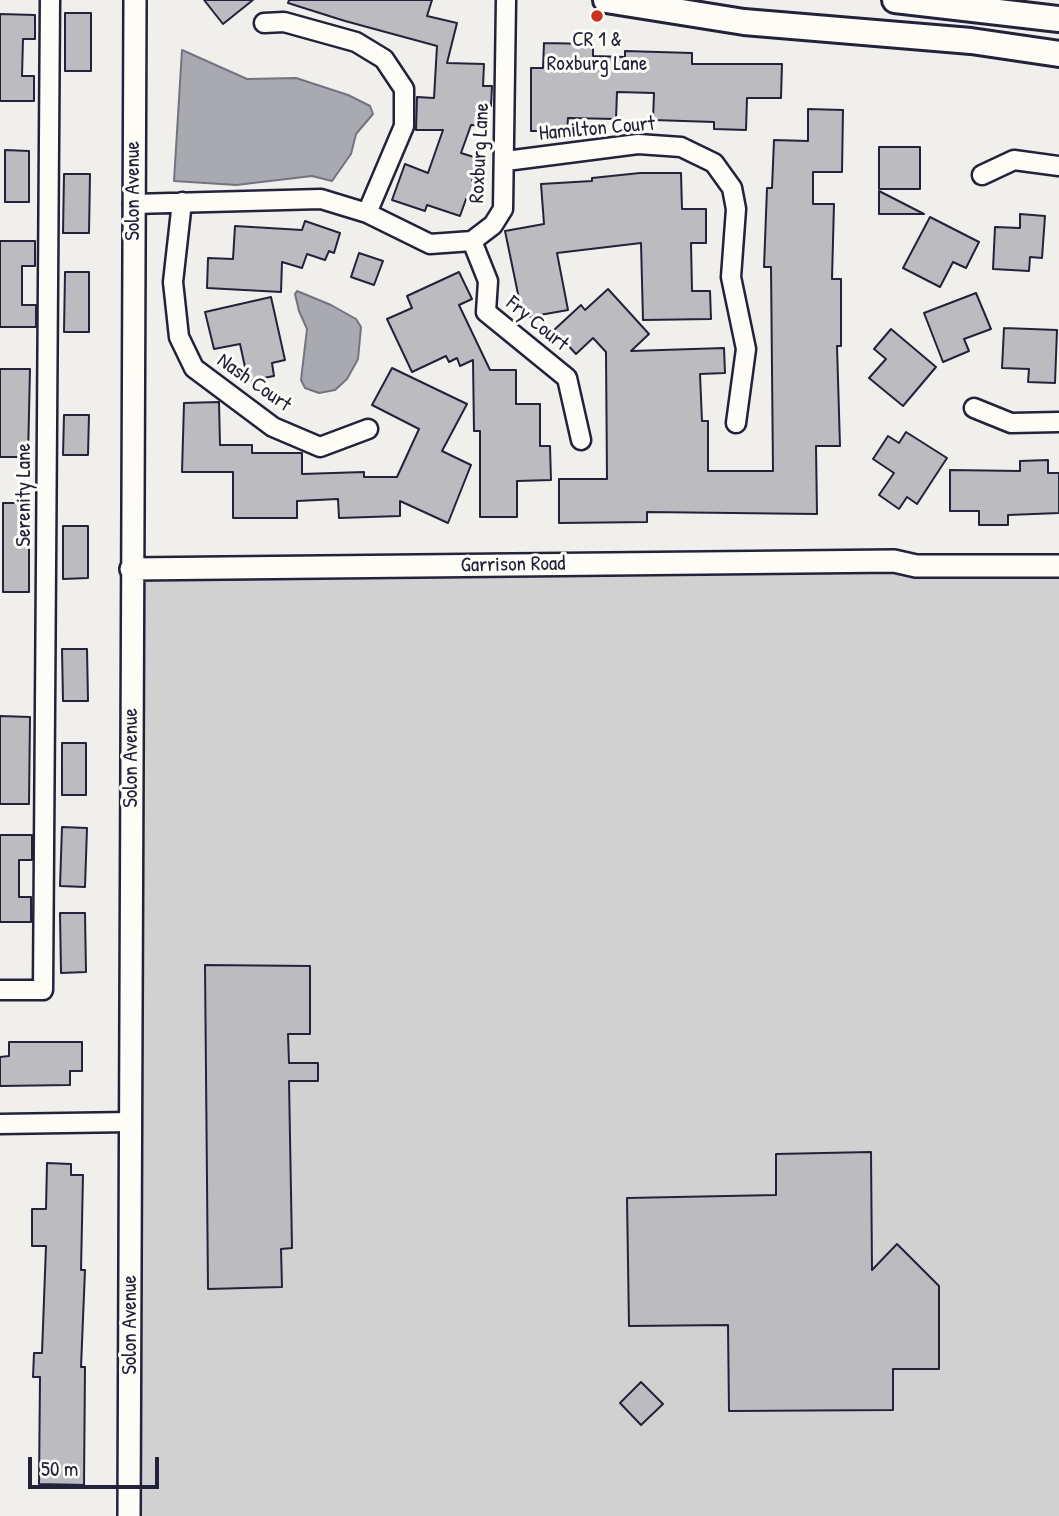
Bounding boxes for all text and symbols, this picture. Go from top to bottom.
marker: CR 1 & Roxburg Lane [589,8,605,24]
place label: CR 1 & Roxburg Lane [547,27,647,77]
street label: Roxburg Lane [465,102,495,204]
street label: Hamilton Court [538,111,656,147]
street label: Solon Avenue [120,141,146,241]
street label: Fry Court [501,291,573,357]
street label: Nash Court [212,348,296,418]
street label: Serenity Lane [11,443,37,547]
street label: Garrison Road [461,551,565,579]
street label: Solon Avenue [118,708,144,808]
street label: Solon Avenue [117,1275,143,1375]
scale bar [32,1442,163,1486]
text: 50 m [41,1454,78,1483]

